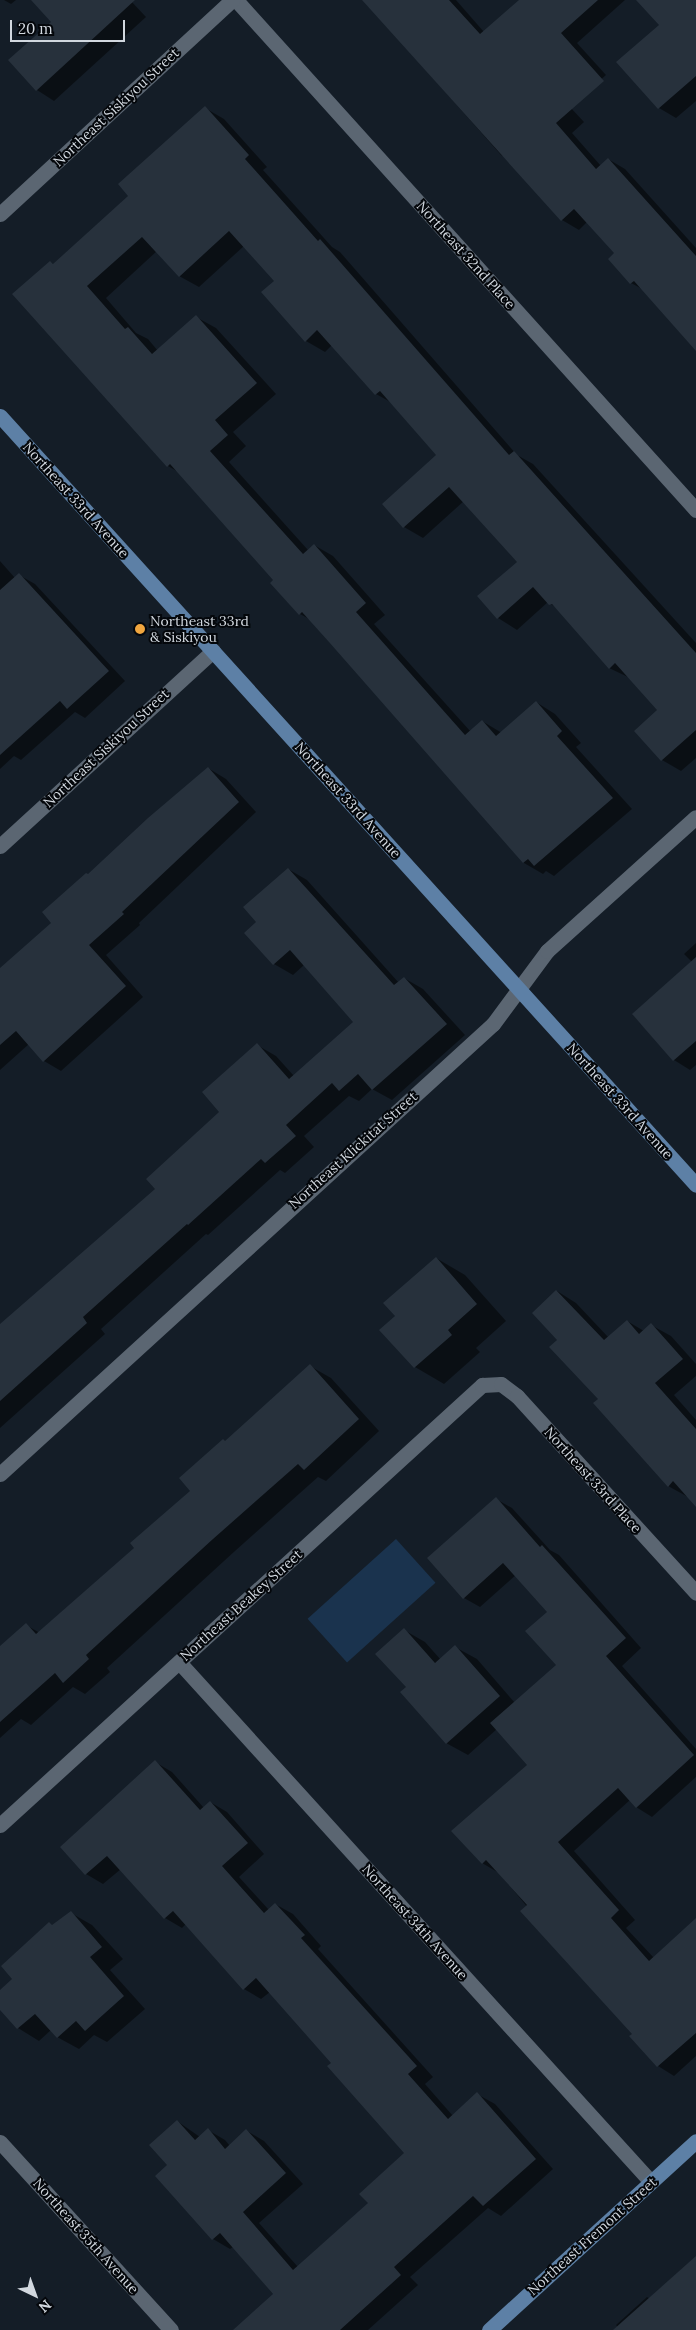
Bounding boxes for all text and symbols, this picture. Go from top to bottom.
scale bar [12,10,128,42]
text: 20 m [18,19,53,38]
street label: Northeast Siskiyou Street [50,44,182,170]
street label: Northeast 32nd Place [413,198,519,312]
street label: Northeast 33rd Avenue [20,439,132,561]
place label: Northeast 33rd & Siskiyou [150,613,249,646]
marker: Northeast 33rd & Siskiyou [134,623,146,635]
street label: Northeast Siskiyou Street [40,685,172,811]
street label: Northeast 33rd Avenue [292,739,404,861]
street label: Northeast 33rd Avenue [564,1040,676,1162]
street label: Northeast Klickitat Street [285,1088,421,1212]
street label: Northeast 33rd Place [541,1423,645,1537]
street label: Northeast Beakey Street [177,1546,305,1664]
street label: Northeast 34th Avenue [359,1861,471,1983]
street label: Northeast Fremont Street [524,2174,660,2298]
street label: Northeast 35th Avenue [30,2175,142,2297]
north arrow [10,2270,60,2320]
text: N [35,2296,55,2316]

